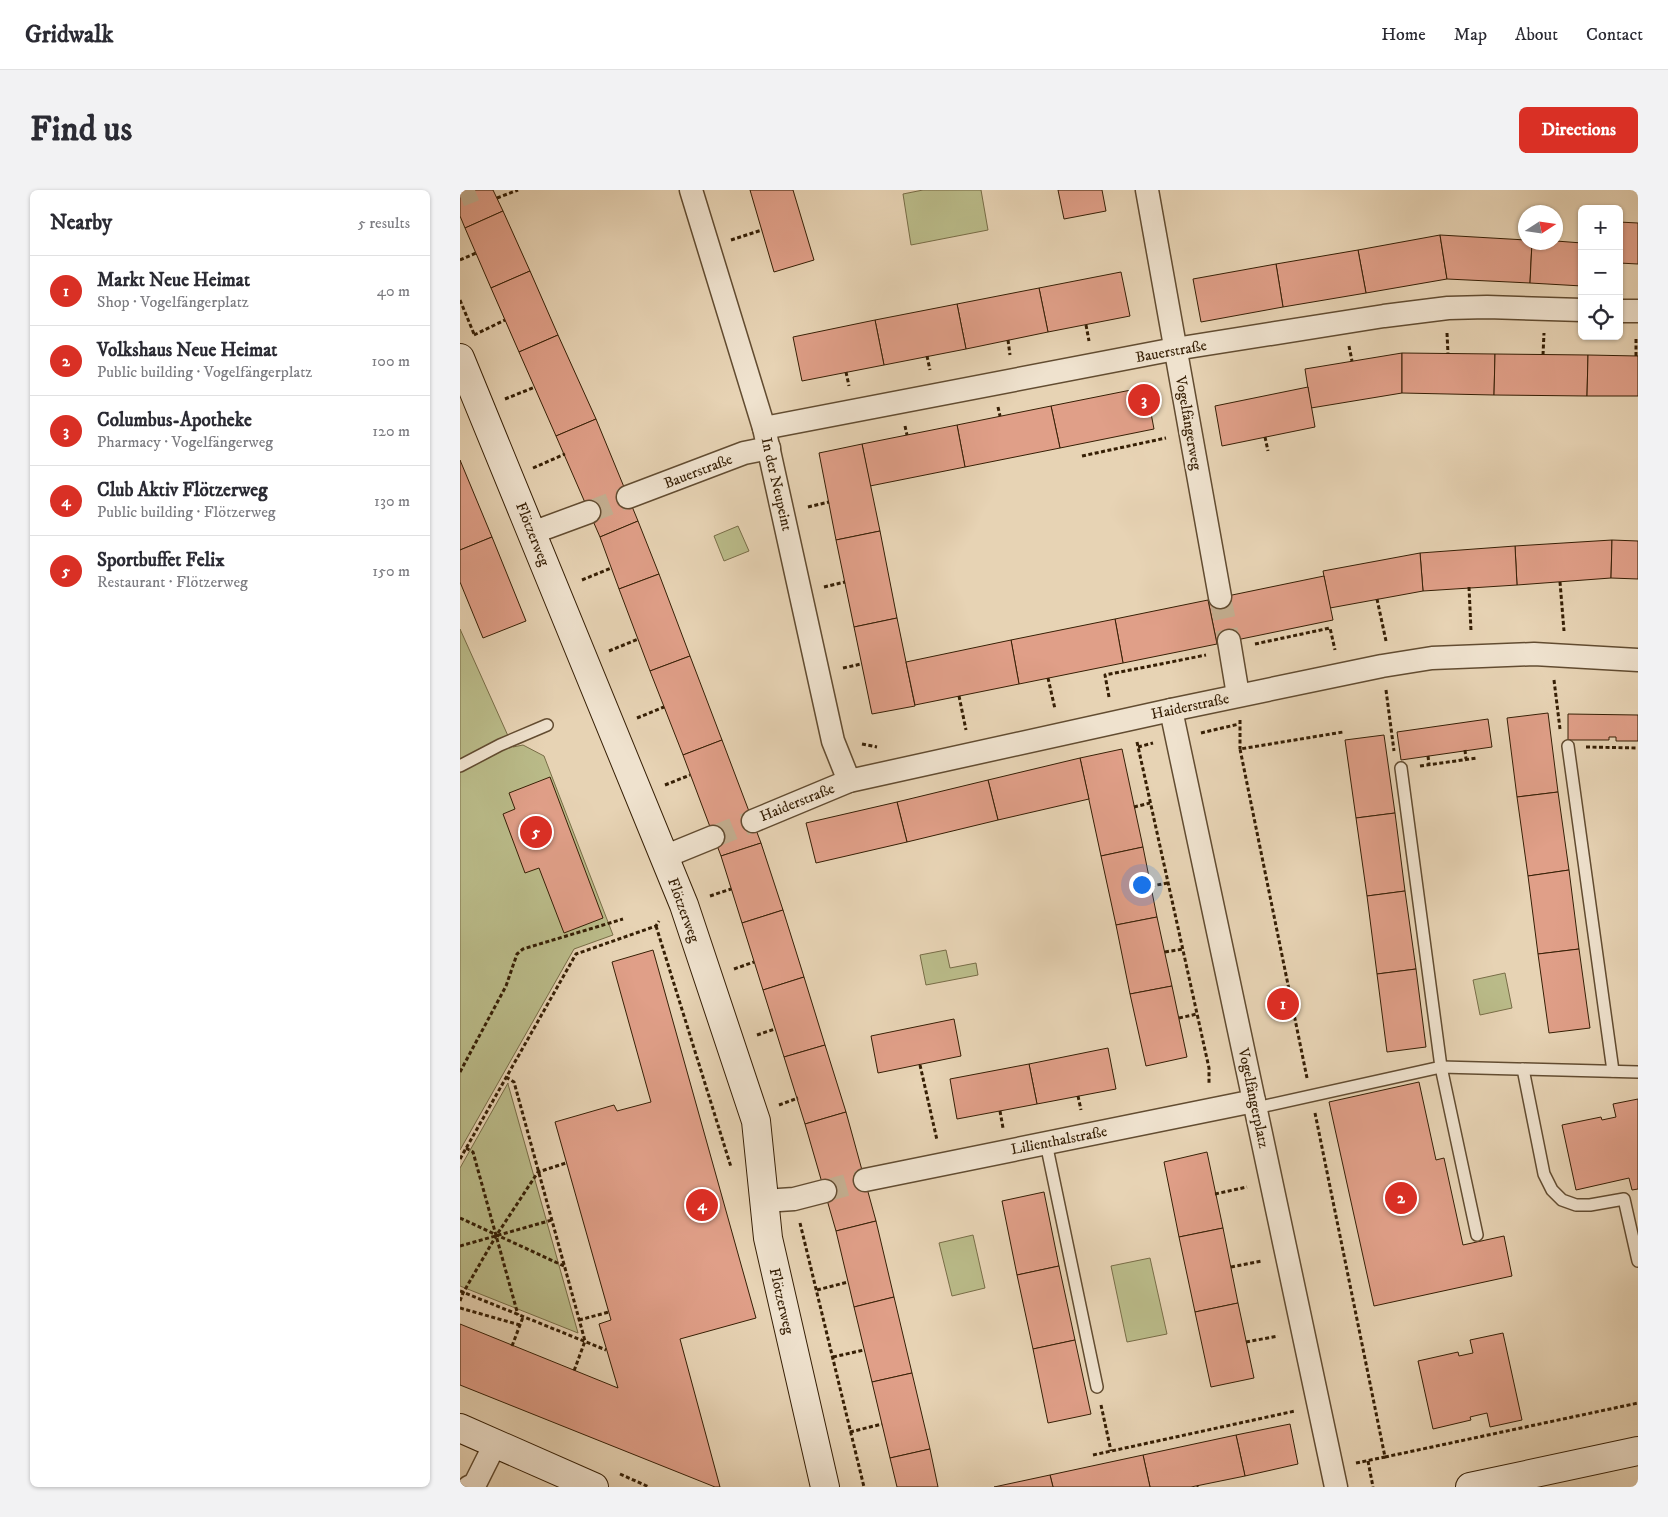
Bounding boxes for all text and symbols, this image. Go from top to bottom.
text: Gridwalk [25,20,113,50]
text: Home [1381,24,1426,46]
text: Map [1454,24,1487,46]
text: About [1515,24,1558,46]
text: Contact [1586,24,1643,46]
button: Directions [1519,107,1638,153]
text: Find us [30,108,132,152]
north arrow [1518,205,1563,250]
map controls [1578,205,1623,340]
button: + [1578,205,1623,250]
text: Nearby [50,210,112,236]
text: 5 results [358,213,410,233]
button: − [1578,250,1623,295]
text: Markt Neue Heimat [97,269,250,292]
text: 1 [63,281,69,301]
text: 40 m [377,281,410,301]
text: Shop · Vogelfängerplatz [97,292,249,312]
button: locate [1578,295,1623,340]
street label: Bauerstraße [1134,336,1208,367]
text: Volkshaus Neue Heimat [97,339,277,362]
text: 2 [62,351,70,371]
text: 100 m [372,351,410,371]
text: Public building · Vogelfängerplatz [97,362,312,382]
street label: Vogelfängerweg [1171,374,1206,472]
pin: 3 [1128,381,1160,419]
text: Columbus-Apotheke [97,409,252,432]
text: 3 [63,421,69,441]
text: 120 m [372,421,410,441]
text: Pharmacy · Vogelfängerweg [97,432,273,452]
street label: In der Neupeint [757,436,797,533]
street label: Bauerstraße [661,450,735,493]
text: Club Aktiv Flötzerweg [97,479,267,502]
text: 4 [61,491,71,511]
text: 130 m [374,491,410,511]
street label: Flötzerweg [511,499,554,570]
text: Public building · Flötzerweg [97,502,276,522]
text: Sportbuffet Felix [97,549,225,572]
text: 5 [62,561,70,581]
text: 150 m [372,561,410,581]
text: Restaurant · Flötzerweg [97,572,248,592]
street label: Haiderstraße [1149,689,1231,724]
street label: Haiderstraße [757,779,837,826]
pin: 5 [520,813,552,851]
your location [1129,872,1155,898]
street label: Flötzerweg [663,875,704,946]
pin: 1 [1267,985,1299,1023]
street label: Vogelfängerplatz [1233,1045,1273,1150]
street label: Lilienthalstraße [1009,1122,1109,1159]
pin: 2 [1385,1179,1417,1217]
pin: 4 [686,1186,718,1224]
street label: Flötzerweg [765,1266,798,1337]

